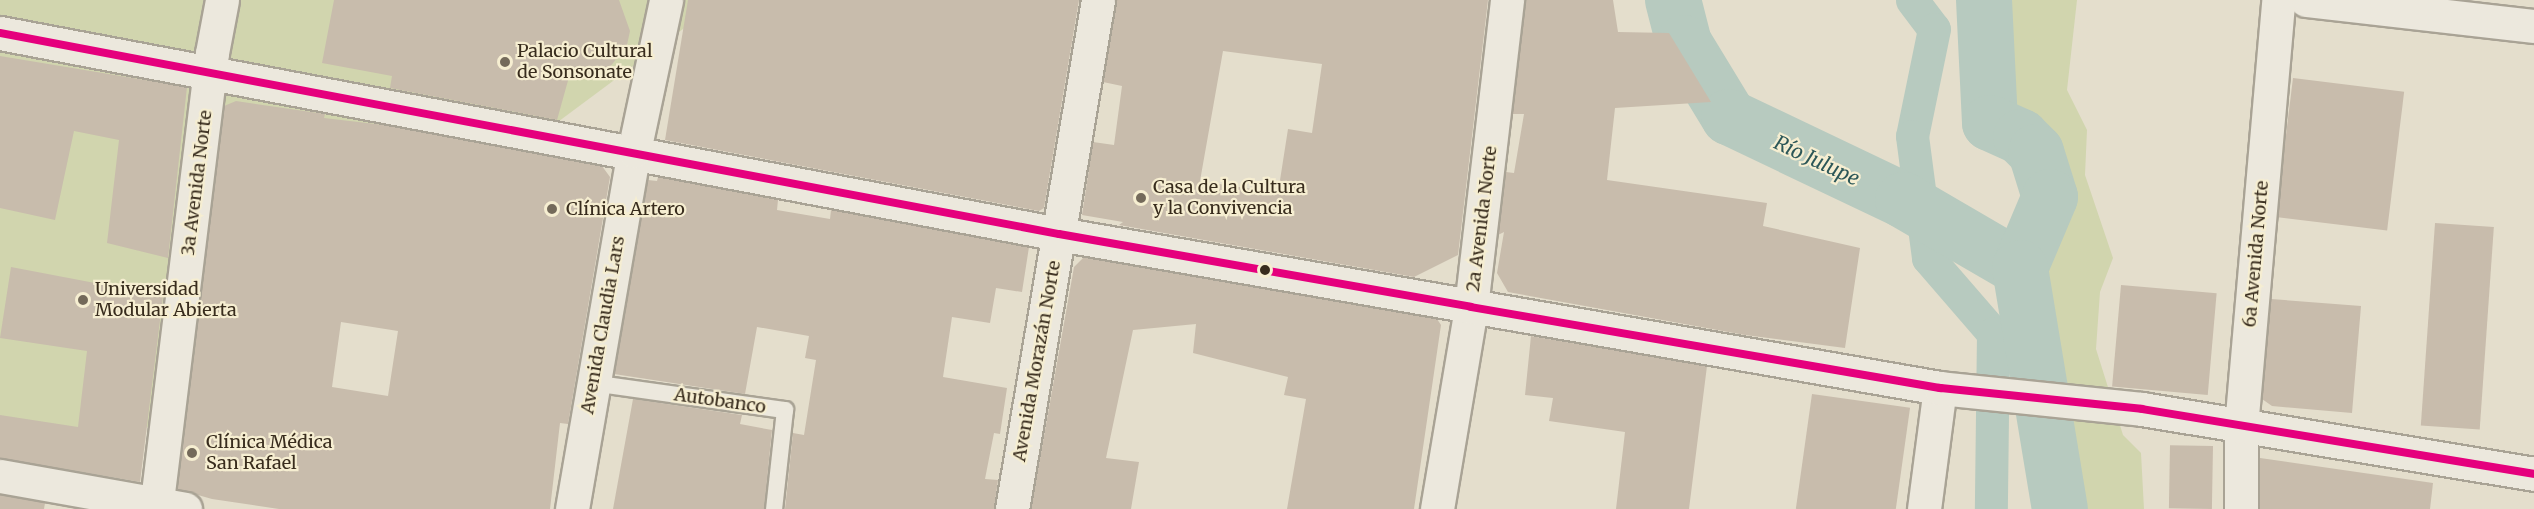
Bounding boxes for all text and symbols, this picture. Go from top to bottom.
place label: Palacio Cultural de Sonsonate [517,41,652,84]
marker: Palacio Cultural de Sonsonate [498,55,512,69]
street label: 3a Avenida Norte [177,109,217,257]
water label: Río Julupe [1771,130,1863,190]
street label: 2a Avenida Norte [1462,145,1502,293]
place label: Casa de la Cultura y la Convivencia [1153,177,1306,219]
street label: 6a Avenida Norte [2239,180,2273,328]
marker: Casa de la Cultura y la Convivencia [1134,191,1148,205]
place label: Clínica Artero [566,198,685,220]
marker: Clínica Artero [543,200,561,218]
street label: Avenida Claudia Lars [577,234,629,416]
street label: Avenida Morazán Norte [1009,259,1065,463]
unlabelled marker [1259,264,1271,276]
place label: Universidad Modular Abierta [95,279,237,322]
marker: Universidad Modular Abierta [76,293,90,307]
street label: Autobanco [673,384,767,418]
place label: Clínica Médica San Rafael [206,432,332,474]
marker: Clínica Médica San Rafael [183,444,201,462]

